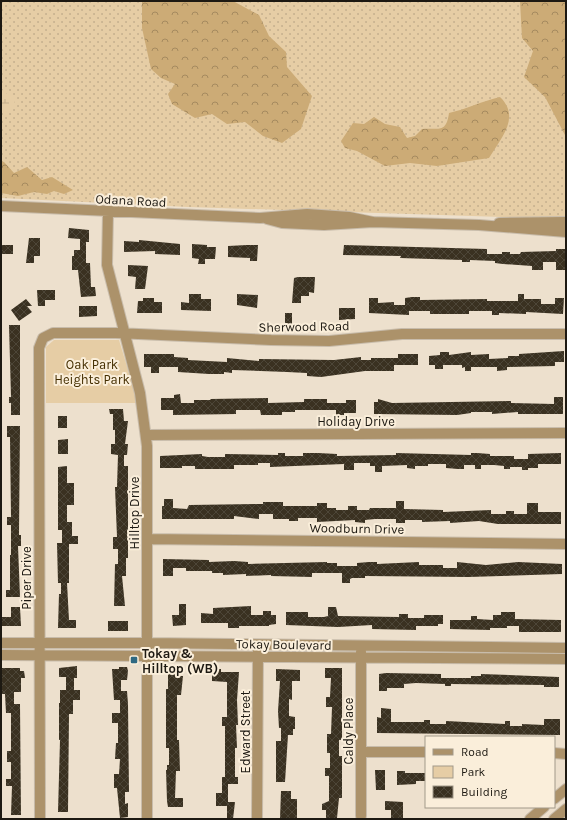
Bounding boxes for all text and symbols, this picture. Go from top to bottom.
street label: Odana Road [95,191,167,210]
street label: Sherwood Road [258,318,350,335]
park label: Oak Park Heights Park [54,357,130,387]
street label: Holiday Drive [317,414,395,429]
street label: Hilltop Drive [127,476,142,549]
street label: Woodburn Drive [310,520,405,537]
street label: Piper Drive [19,546,34,610]
street label: Tokay Boulevard [236,636,332,653]
place label: Tokay & Hilltop (WB) [142,646,218,676]
marker: Tokay & Hilltop (WB) [129,655,139,665]
street label: Edward Street [238,691,253,773]
street label: Caldy Place [341,697,356,764]
legend [425,736,555,808]
text: Road [461,745,489,759]
text: Park [461,765,486,779]
text: Building [461,785,508,799]

